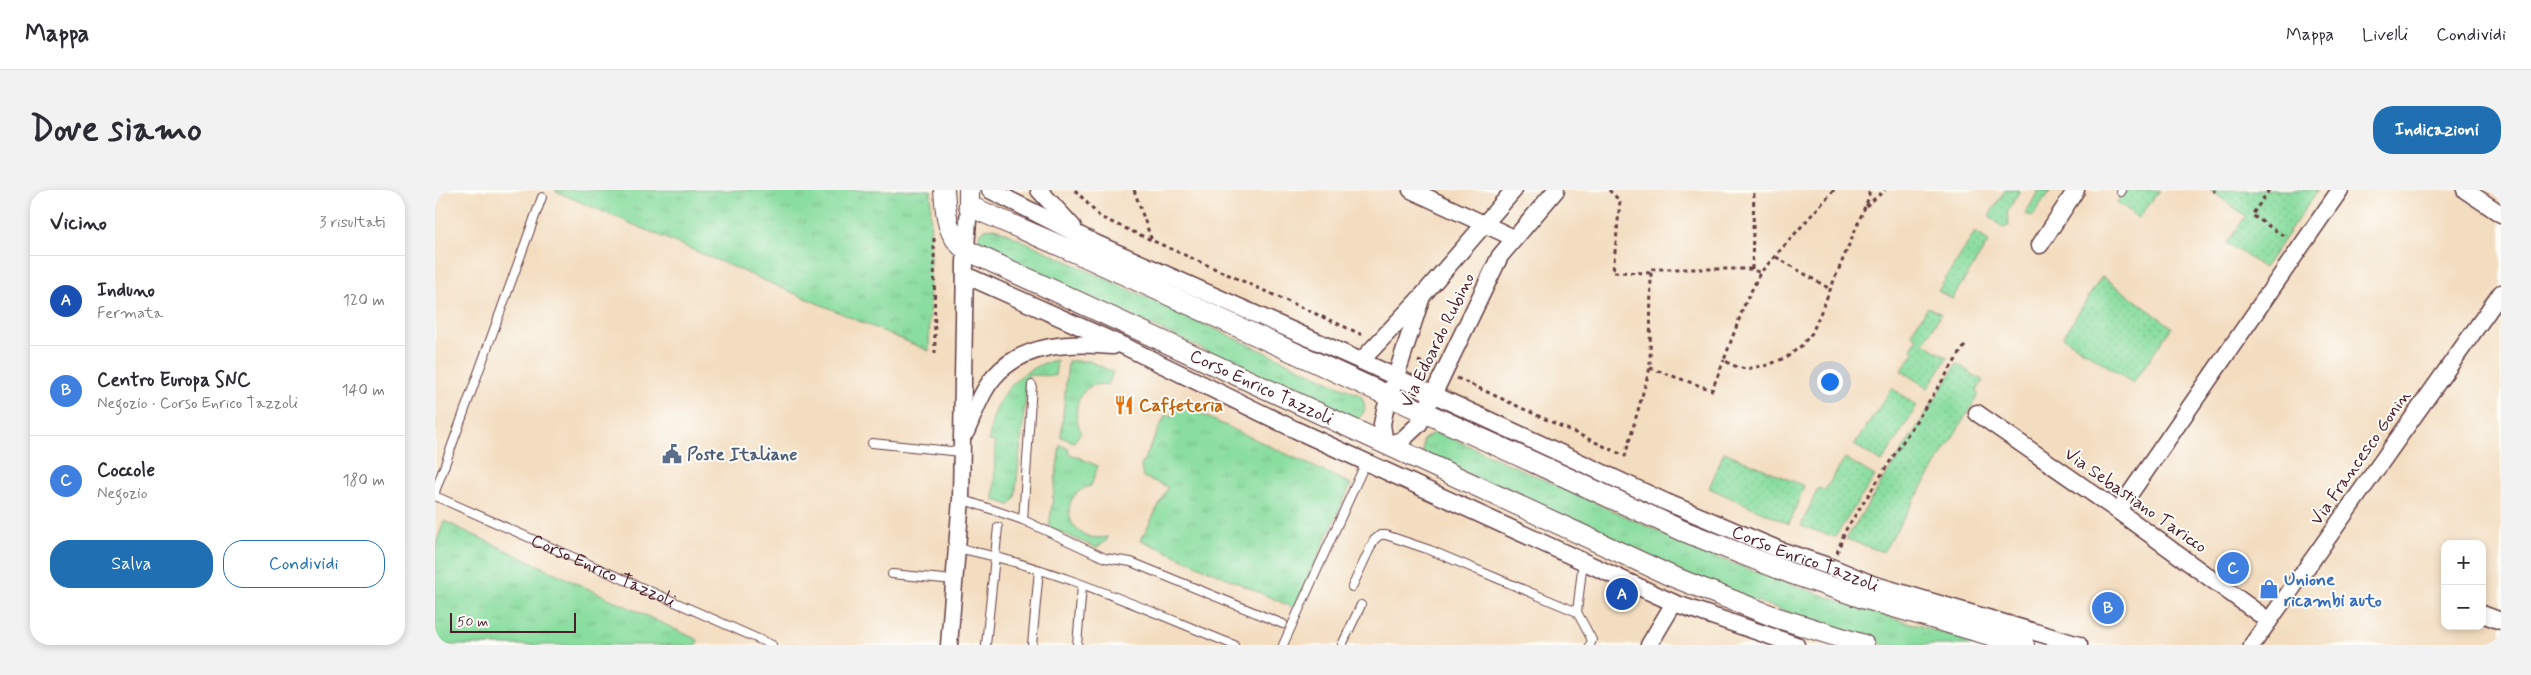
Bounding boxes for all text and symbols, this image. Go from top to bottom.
text: Mappa [25,19,89,50]
text: Mappa [2286,23,2334,47]
text: Livelli [2362,23,2408,47]
text: Condividi [2436,23,2506,47]
button: Indicazioni [2373,106,2501,154]
text: Dove siamo [30,107,202,153]
text: Vicino [50,209,107,237]
text: 3 risultati [319,212,385,233]
street label: Via Edoardo Rubino [1395,269,1481,412]
text: Induno [97,278,155,303]
text: A [61,290,71,311]
text: 120 m [343,290,385,311]
text: Fermata [97,303,163,324]
street label: Corso Enrico Tazzoli [1186,344,1337,431]
text: Centro Europa SNC [97,368,251,393]
your location [1817,369,1843,395]
text: B [61,380,71,401]
text: 140 m [341,380,385,401]
street label: Via Francesco Gonin [2305,385,2417,530]
text: Negozio · Corso Enrico Tazzoli [97,393,298,414]
restaurant icon: Caffeteria [1113,394,1135,416]
place label: Caffeteria [1139,394,1223,418]
street label: Via Sebastiano Taricco [2059,442,2212,559]
public building icon: Poste Italiane [661,443,683,465]
place label: Poste Italiane [687,443,797,467]
text: Coccole [97,458,155,483]
text: C [60,470,72,491]
text: 180 m [342,470,385,491]
text: Negozio [97,483,148,504]
street label: Corso Enrico Tazzoli [1728,520,1881,598]
street label: Corso Enrico Tazzoli [527,529,679,614]
button: Salva [50,540,213,588]
button: Condividi [223,540,385,588]
map controls [2441,540,2486,630]
button: + [2441,540,2486,585]
pin: C [2217,549,2249,587]
place label: Unione ricambi auto [2284,568,2382,613]
pin: A [1606,575,1638,613]
shop icon: Unione ricambi auto [2258,578,2280,600]
button: − [2441,585,2486,630]
pin: B [2092,589,2124,627]
scale bar [450,610,576,633]
text: 50 m [457,613,488,631]

